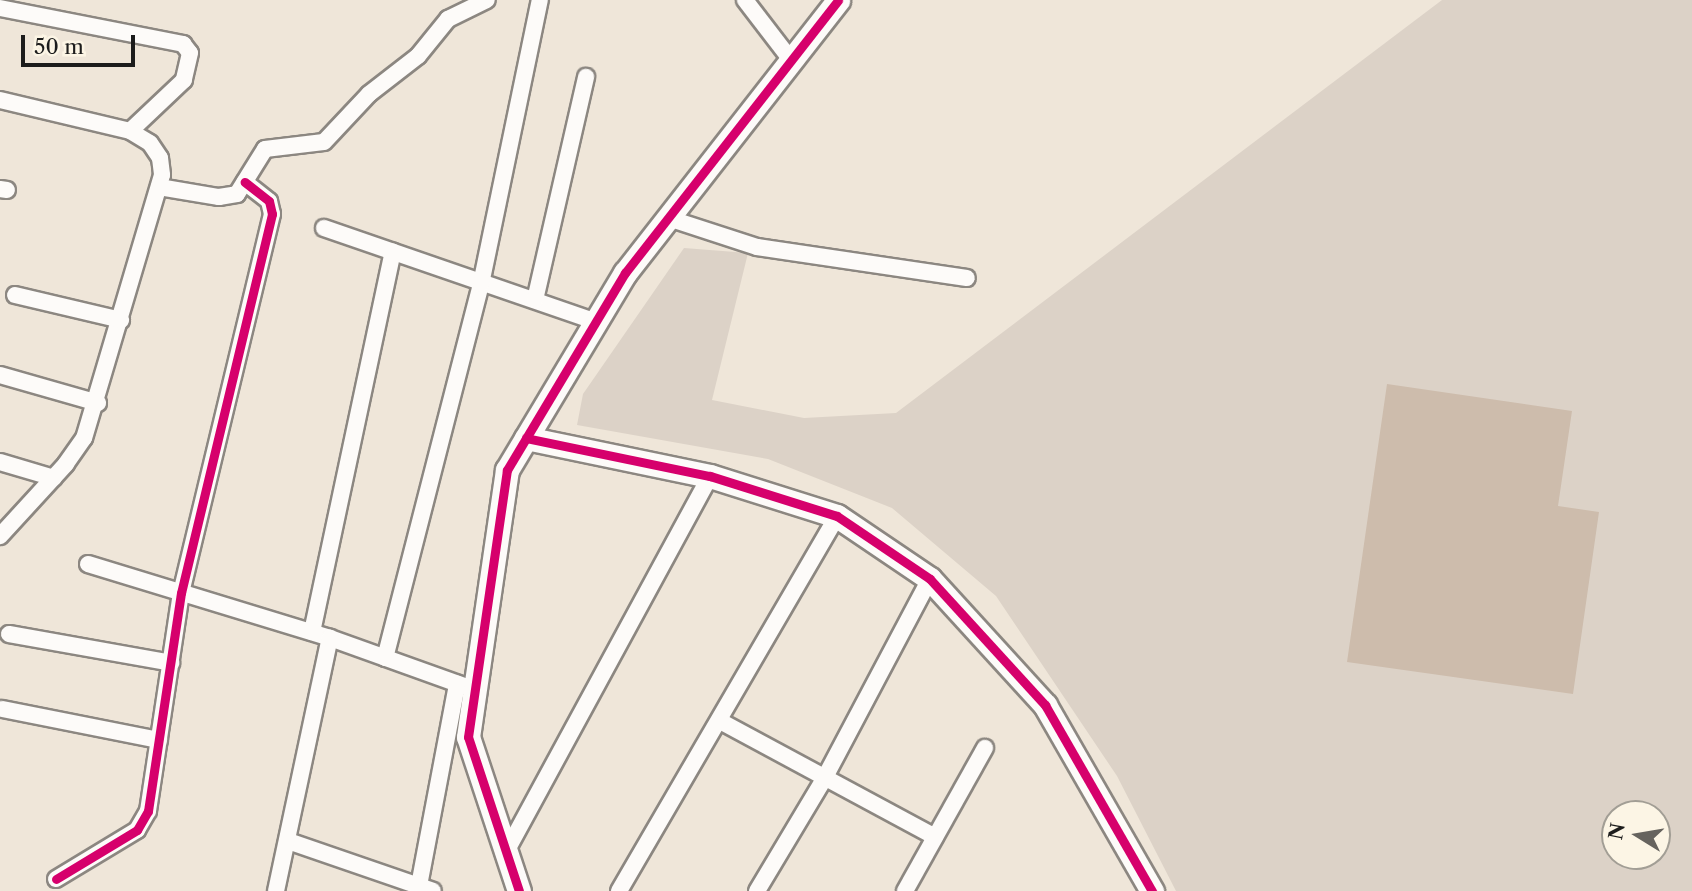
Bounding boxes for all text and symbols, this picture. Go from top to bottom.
scale bar [24,21,138,65]
text: 50 m [34,34,84,59]
north arrow [1601,800,1671,870]
text: N [1604,821,1630,842]

